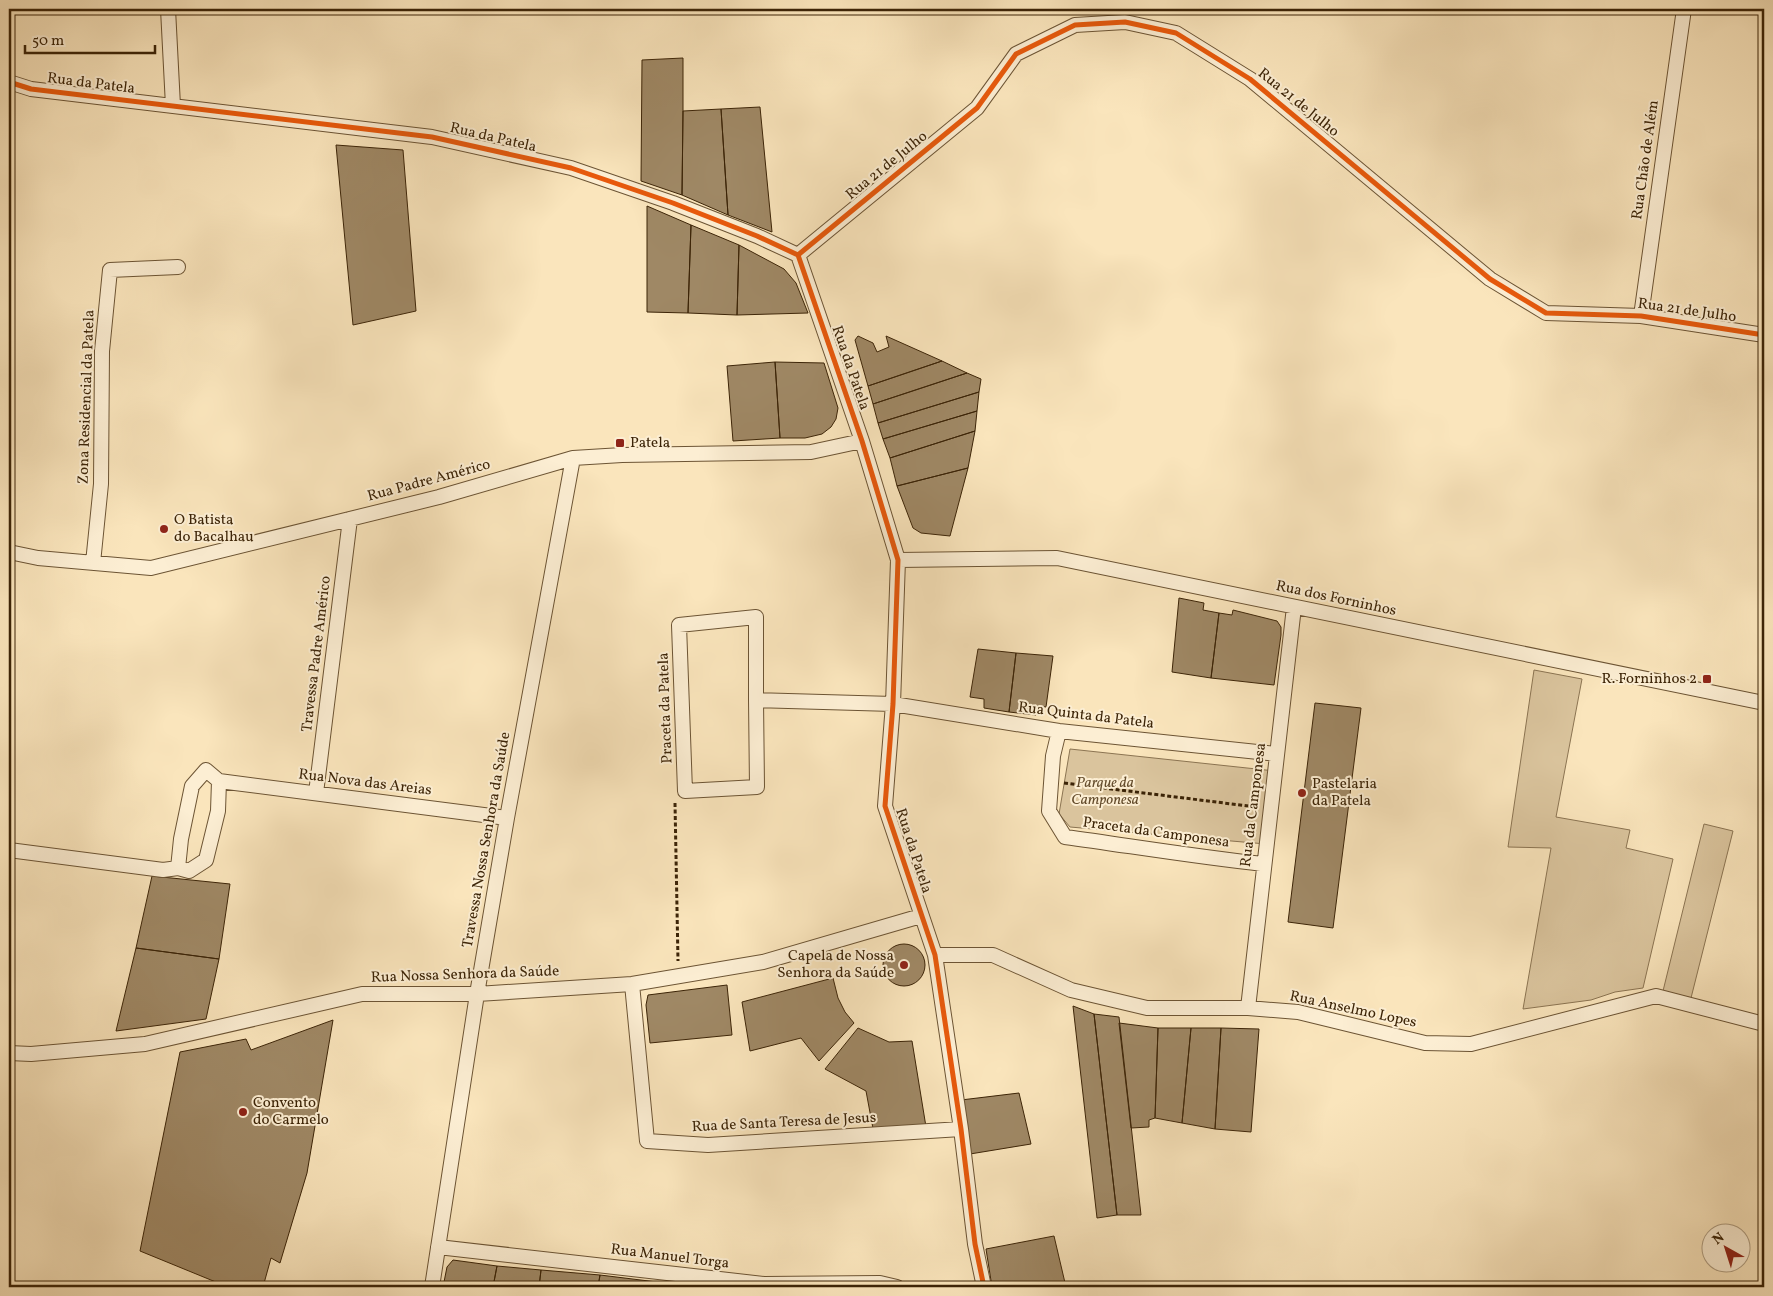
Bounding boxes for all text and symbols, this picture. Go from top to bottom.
scale bar [25,22,155,54]
text: 50 m [32,31,64,52]
street label: Rua 21 de Julho [1253,64,1343,142]
street label: Rua da Patela [46,68,136,100]
street label: Rua Chão de Além [1627,99,1665,221]
street label: Rua da Patela [448,118,538,158]
street label: Rua 21 de Julho [842,127,932,205]
street label: Rua 21 de Julho [1636,294,1738,328]
street label: Zona Residencial da Patela [73,309,101,485]
street label: Rua da Patela [826,323,874,413]
place label: Patela [630,433,670,454]
marker: Patela [614,437,626,449]
street label: Rua Padre Américo [365,454,493,508]
place label: O Batista do Bacalhau [174,510,254,548]
marker: O Batista do Bacalhau [158,523,170,535]
street label: Travessa Padre Américo [297,575,337,733]
street label: Rua dos Forninhos [1274,576,1398,622]
street label: Praceta da Patela [654,652,678,764]
place label: R. Forninhos 2 [1601,669,1697,690]
marker: R. Forninhos 2 [1701,673,1713,685]
street label: Rua Quinta da Patela [1017,697,1155,735]
street label: Travessa Nossa Senhora da Saúde [458,730,516,950]
street label: Rua da Camponesa [1236,742,1272,868]
street label: Rua Nova das Areias [297,764,433,802]
park label: Parque da Camponesa [1071,773,1139,811]
place label: Pastelaria da Patela [1312,774,1377,812]
marker: Pastelaria da Patela [1296,787,1308,799]
street label: Rua da Patela [889,806,937,896]
street label: Praceta da Camponesa [1081,812,1231,854]
place label: Capela de Nossa Senhora da Saúde [777,946,894,984]
marker: Capela de Nossa Senhora da Saúde [898,959,910,971]
street label: Rua Nossa Senhora da Saúde [371,961,559,989]
street label: Rua Anselmo Lopes [1287,986,1419,1034]
place label: Convento do Carmelo [253,1093,329,1131]
marker: Convento do Carmelo [237,1106,249,1118]
street label: Rua de Santa Teresa de Jesus [691,1108,877,1138]
north arrow [1700,1224,1750,1274]
text: N [1709,1228,1729,1250]
street label: Rua Manuel Torga [610,1239,730,1275]

